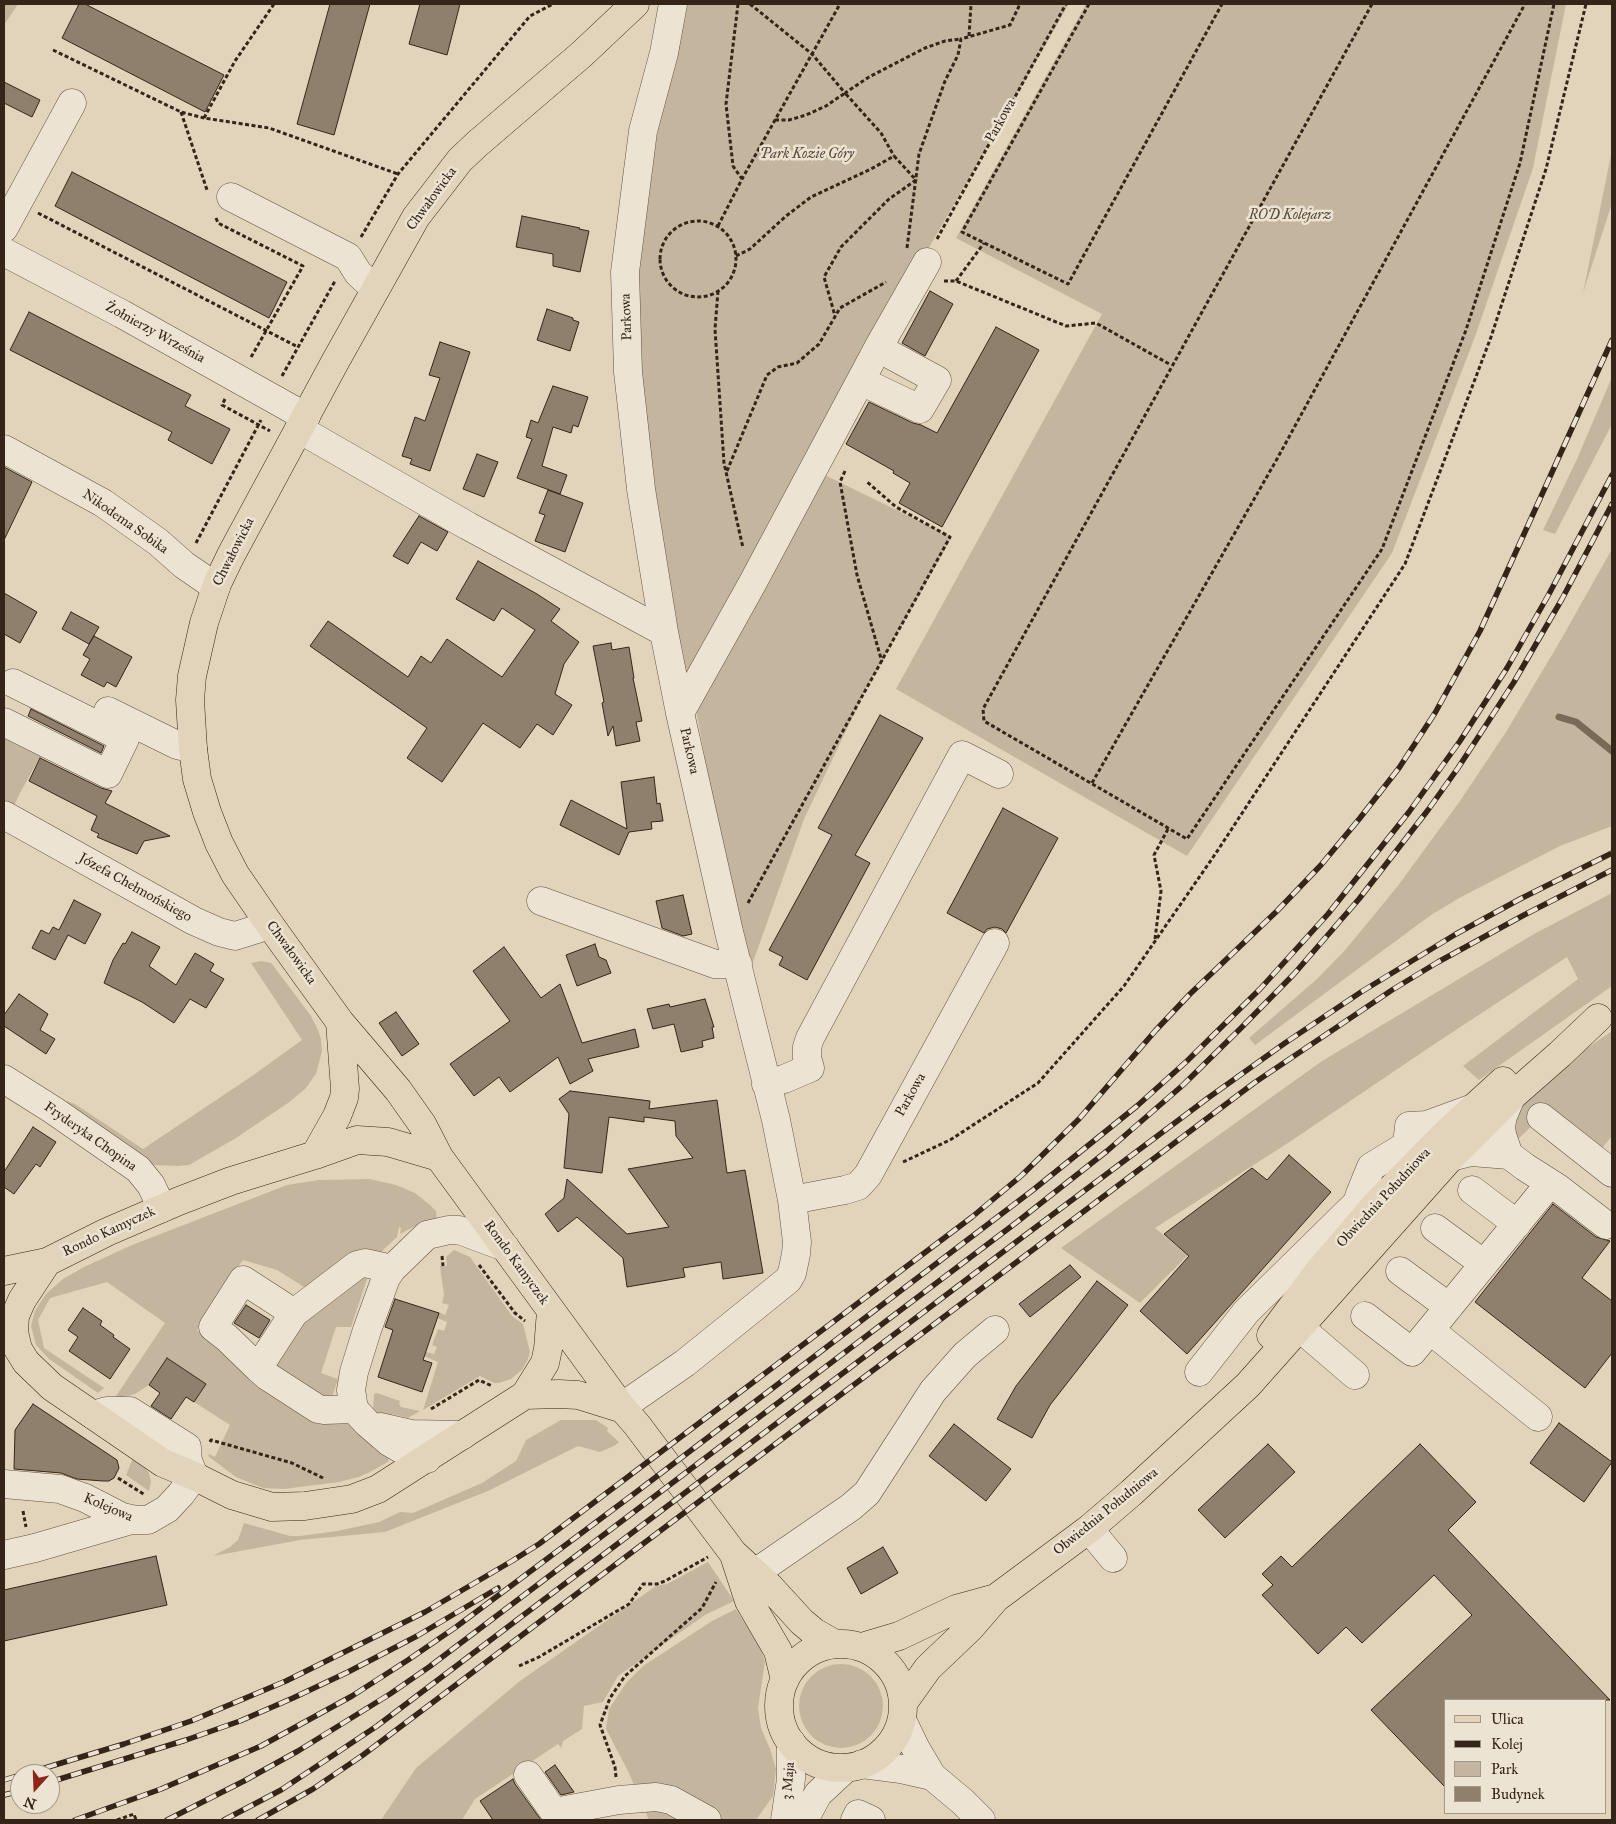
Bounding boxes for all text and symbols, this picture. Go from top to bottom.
street label: Parkowa [982,96,1020,146]
park label: Park Kozie Góry [760,147,854,163]
street label: Chwałowicka [403,164,461,234]
park label: ROD Kolejarz [1249,208,1331,224]
street label: Parkowa [618,293,636,341]
street label: Żołnierzy Września [102,299,208,367]
street label: Nikodema Sobika [79,486,171,558]
street label: Chwałowicka [210,515,258,589]
street label: Parkowa [675,726,703,776]
street label: Józefa Chełmońskiego [76,850,194,926]
street label: Chwałowicka [262,918,320,988]
street label: Parkowa [892,1070,930,1120]
street label: Fryderyka Chopina [40,1099,140,1175]
street label: Obwiednia Południowa [1334,1145,1434,1251]
street label: Rondo Kamyczek [60,1203,158,1261]
street label: Rondo Kamyczek [480,1218,552,1308]
street label: Obwiednia Południowa [1050,1465,1162,1559]
street label: Kolejowa [81,1490,135,1526]
legend [1444,1699,1606,1814]
text: Ulica [1491,1710,1524,1728]
text: Kolej [1491,1735,1523,1753]
text: Park [1491,1760,1518,1778]
street label: 3 Maja [779,1761,799,1801]
north arrow [10,1764,60,1814]
text: Budynek [1491,1785,1545,1803]
text: N [22,1793,39,1813]

